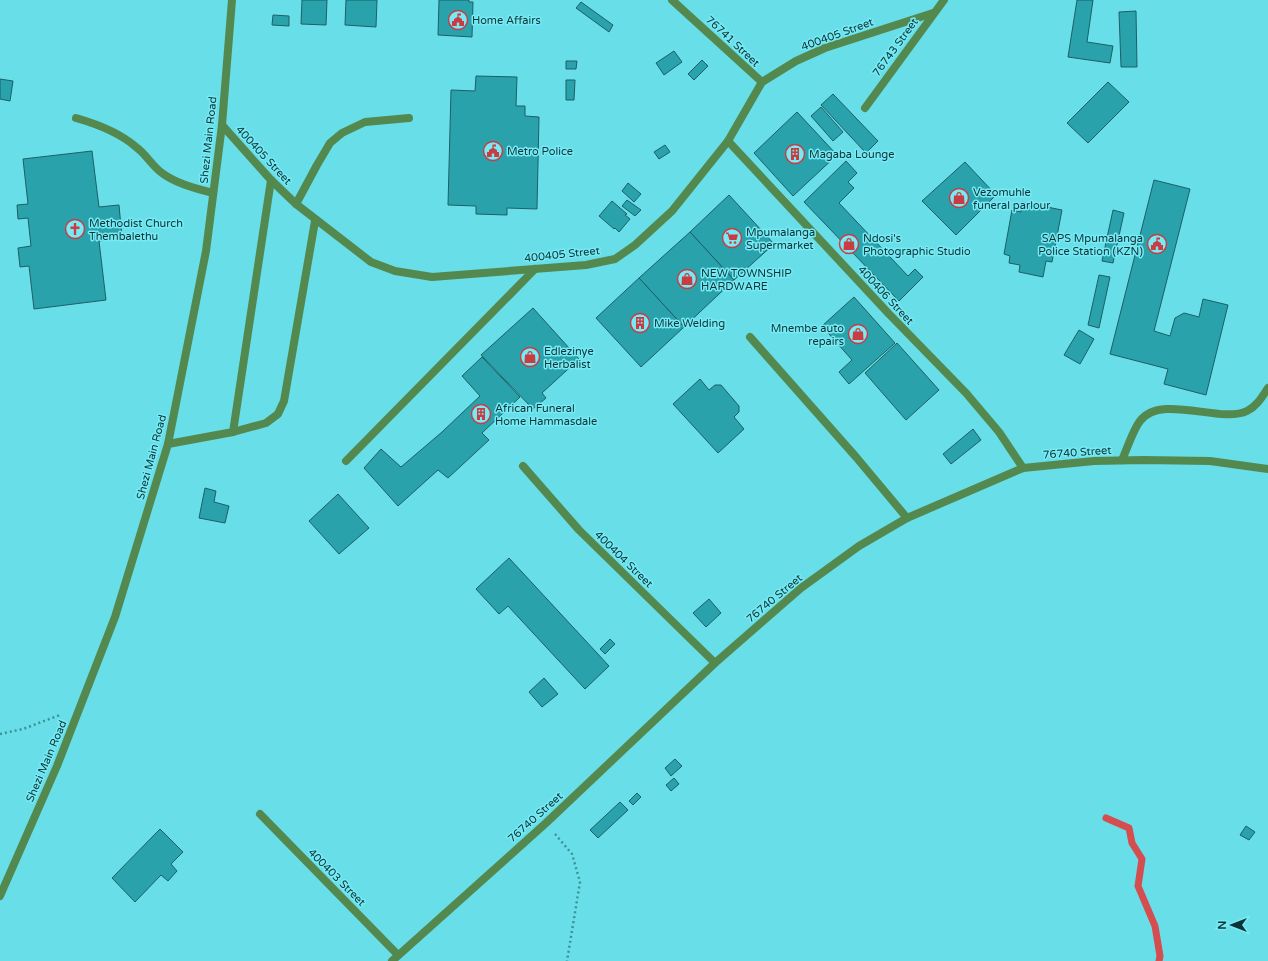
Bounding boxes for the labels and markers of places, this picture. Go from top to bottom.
public building icon: Home Affairs [447,9,469,31]
place label: Home Affairs [472,14,541,27]
public building icon: Metro Police [482,140,504,162]
building icon: Magaba Lounge [784,143,806,165]
place label: Metro Police [507,145,573,158]
place label: Magaba Lounge [809,148,895,161]
place label: Vezomuhle funeral parlour [973,186,1051,212]
shop icon: Vezomuhle funeral parlour [948,187,970,209]
place label: Methodist Church Thembalethu [89,217,183,243]
church icon: Methodist Church Thembalethu [64,218,86,240]
place label: Mpumalanga Supermarket [746,226,815,252]
supermarket icon: Mpumalanga Supermarket [721,227,743,249]
place label: Ndosi's Photographic Studio [863,232,971,258]
place label: SAPS Mpumalanga Police Station (KZN) [1038,232,1143,258]
shop icon: Ndosi's Photographic Studio [838,233,860,255]
public building icon: SAPS Mpumalanga Police Station (KZN) [1146,233,1168,255]
place label: NEW TOWNSHIP HARDWARE [701,267,792,293]
shop icon: NEW TOWNSHIP HARDWARE [676,268,698,290]
building icon: Mike Welding [629,312,651,334]
place label: Mike Welding [654,317,725,330]
place label: Mnembe auto repairs [771,322,844,348]
shop icon: Mnembe auto repairs [847,323,869,345]
place label: Edlezinye Herbalist [544,345,594,371]
shop icon: Edlezinye Herbalist [519,346,541,368]
place label: African Funeral Home Hammasdale [495,402,597,428]
building icon: African Funeral Home Hammasdale [470,403,492,425]

